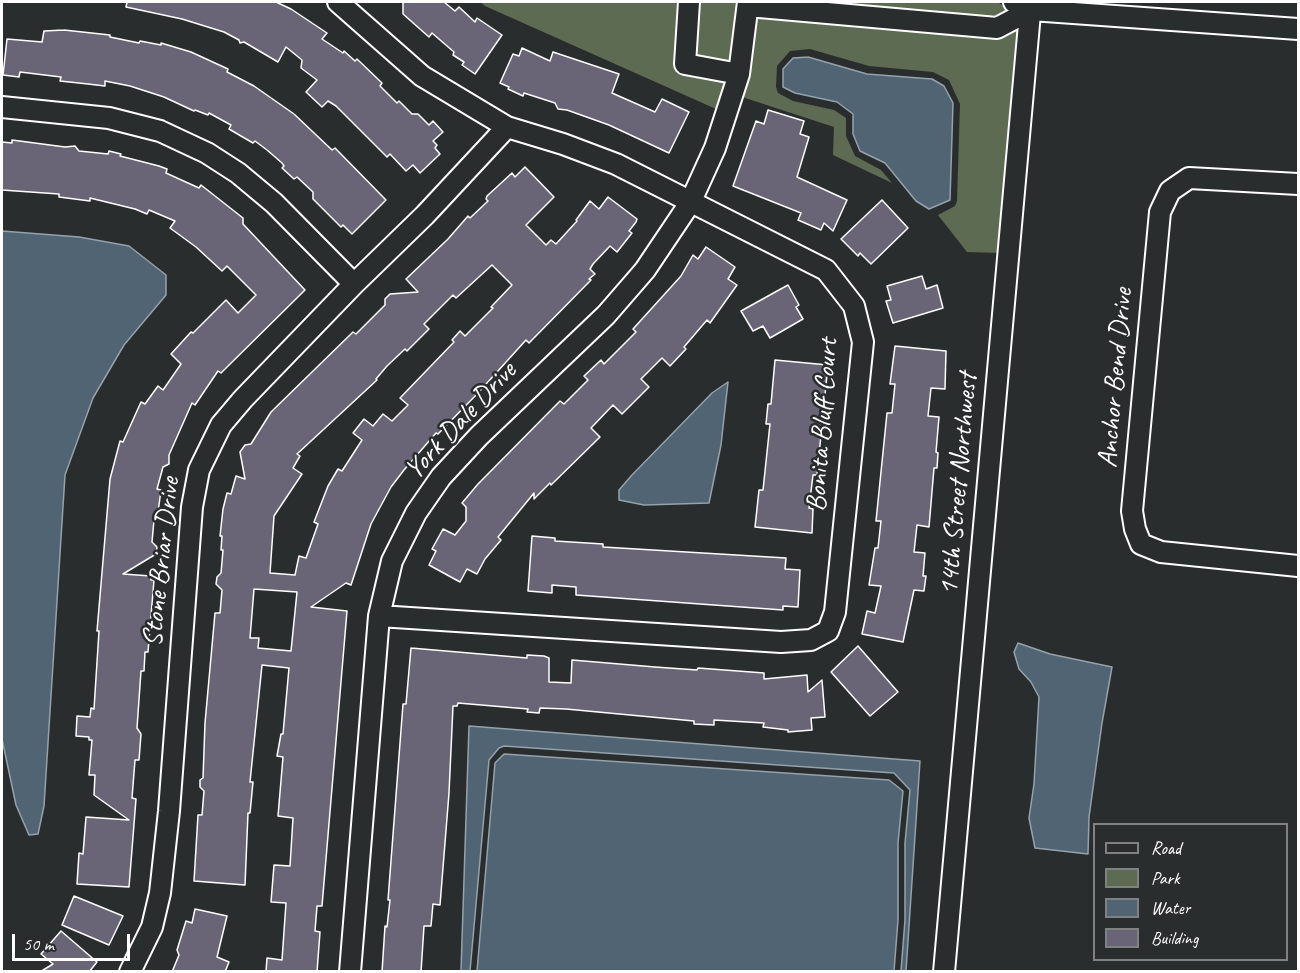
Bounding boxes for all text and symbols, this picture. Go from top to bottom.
street label: Anchor Bend Drive [1091,287,1141,469]
street label: Bonita Bluff Court [800,337,846,513]
street label: York Dale Drive [398,355,524,487]
street label: 14th Street Northwest [933,372,985,596]
street label: Stone Briar Drive [136,476,188,648]
legend [1093,823,1288,961]
text: Road [1151,837,1181,859]
text: Park [1151,867,1180,889]
text: Water [1151,897,1190,919]
scale bar [15,922,134,960]
text: Building [1151,927,1198,949]
text: 50 m [23,933,54,955]

